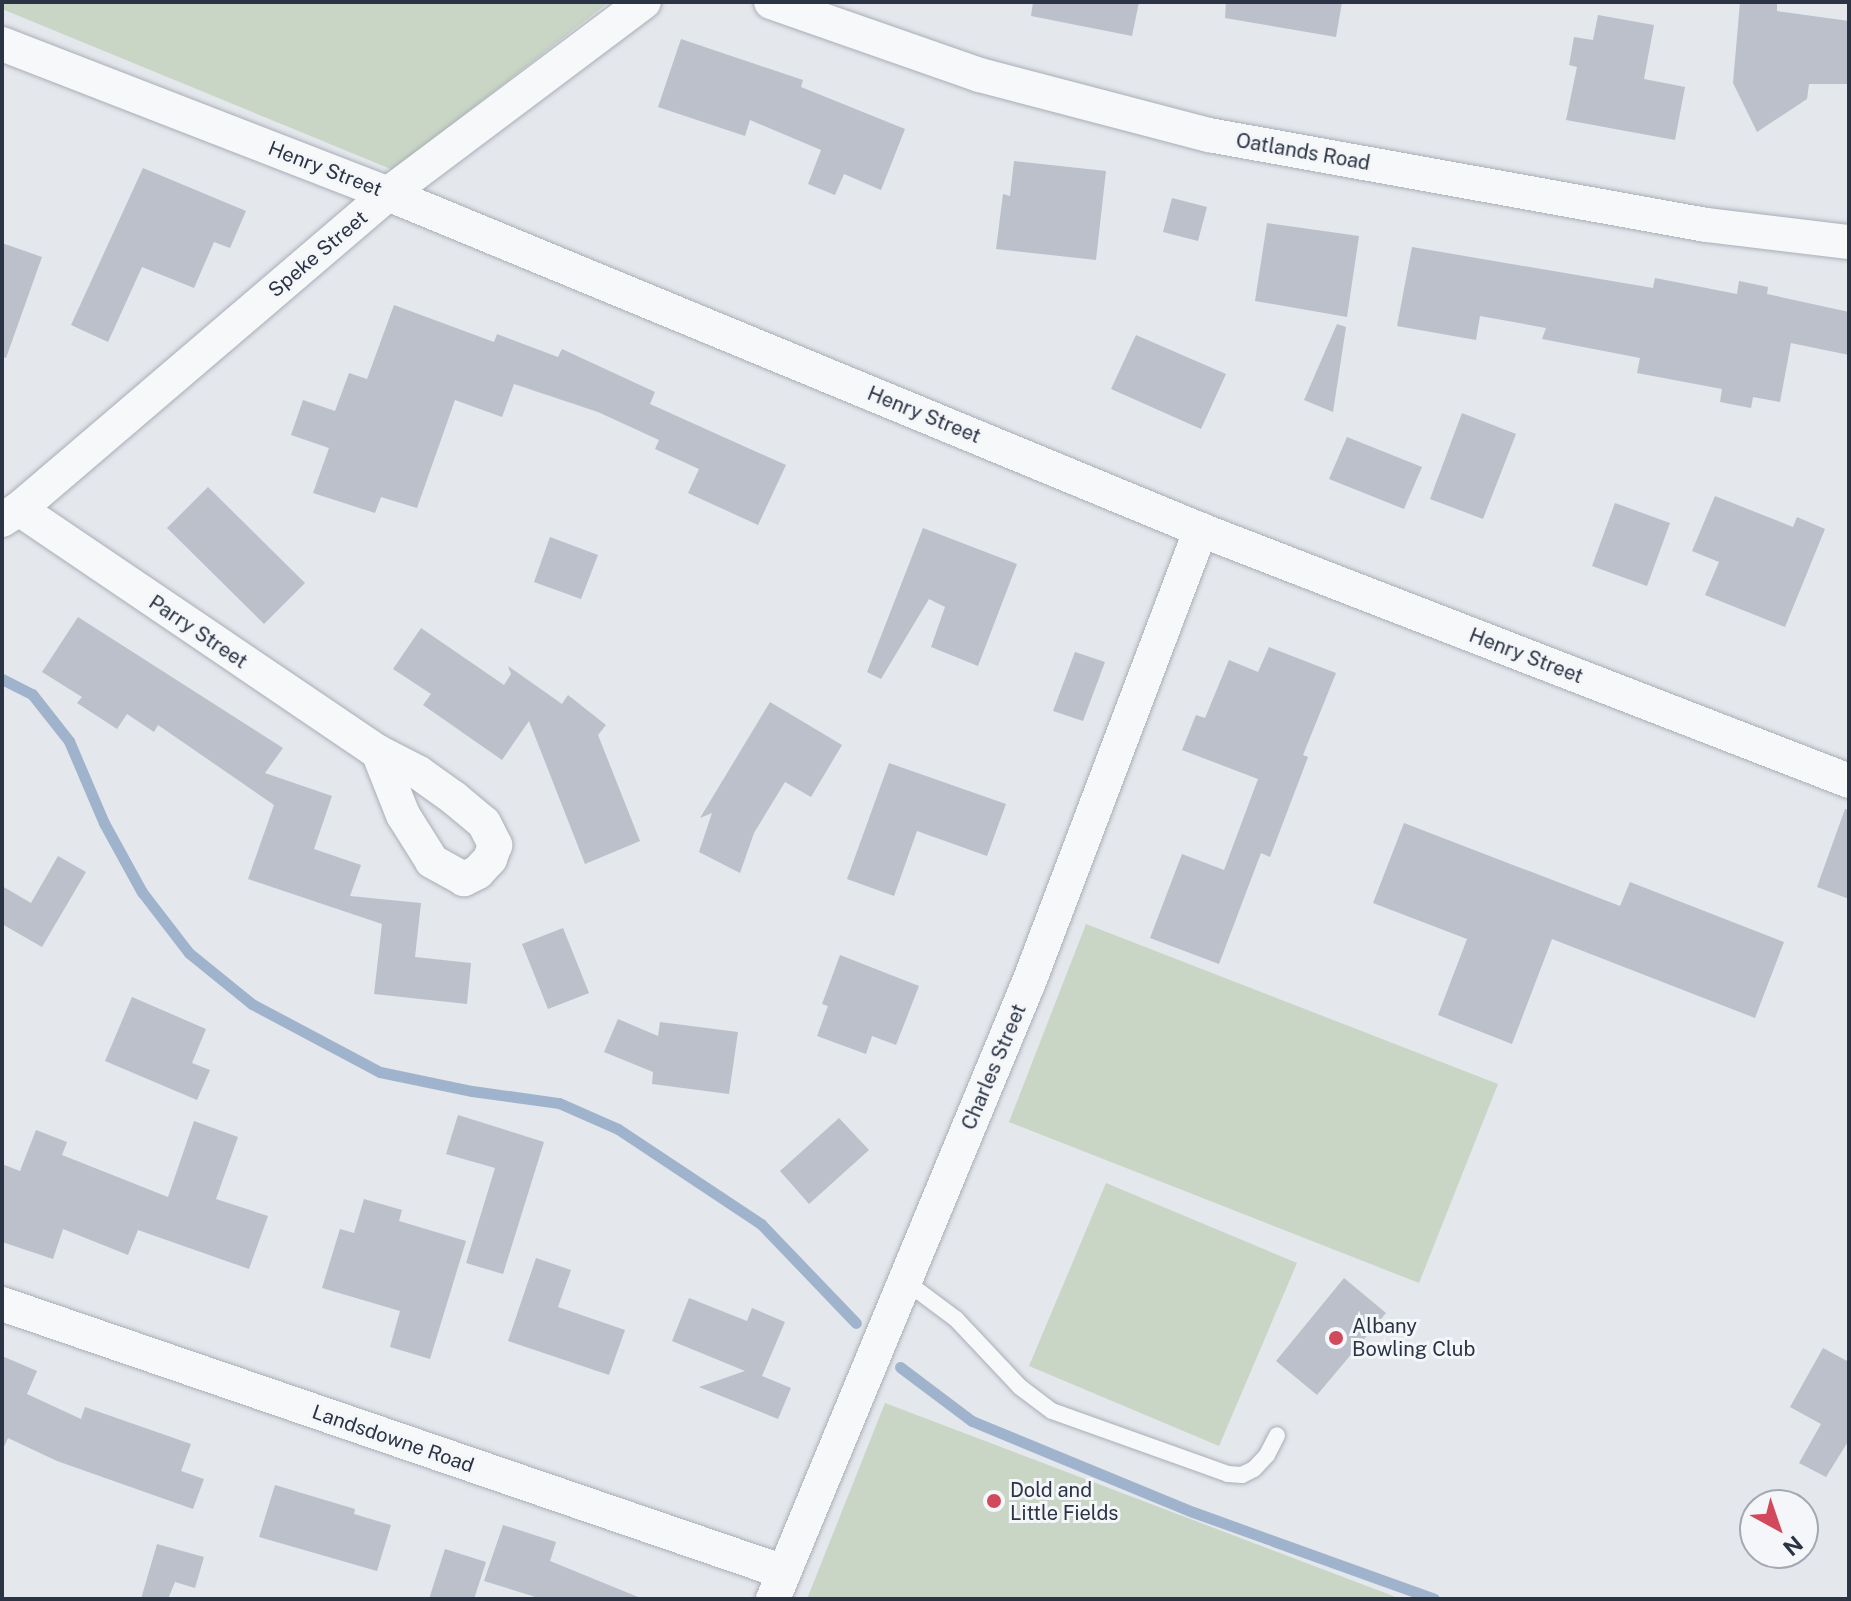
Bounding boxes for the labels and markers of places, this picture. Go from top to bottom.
place label: Albany Bowling Club [1352,1314,1475,1361]
marker: Albany Bowling Club [1327,1329,1345,1347]
place label: Dold and Little Fields [1010,1478,1119,1525]
marker: Dold and Little Fields [985,1492,1003,1510]

